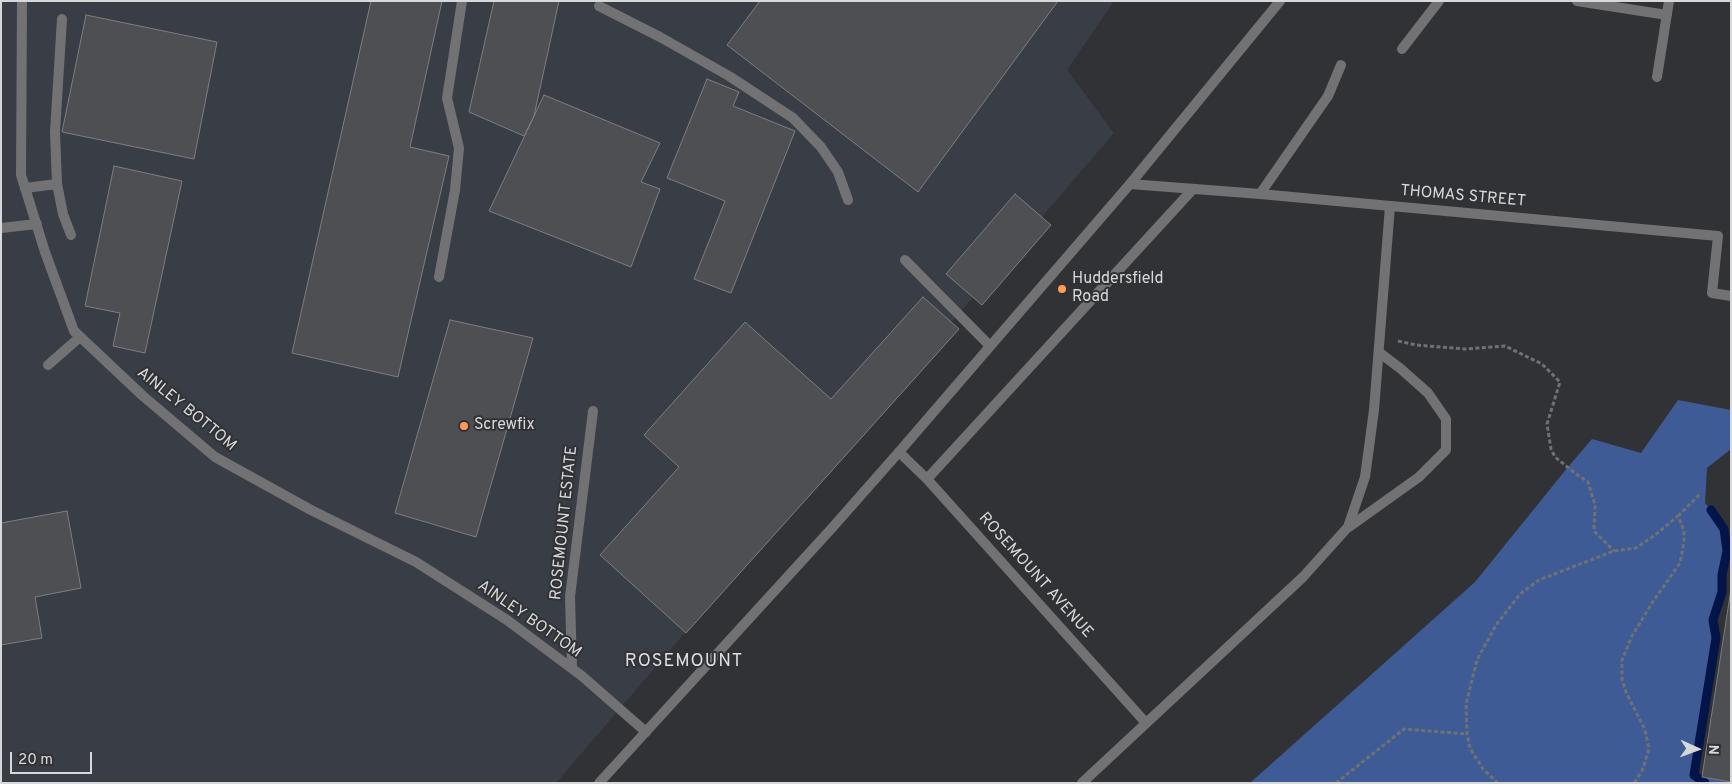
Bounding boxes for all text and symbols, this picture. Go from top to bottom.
street label: THOMAS STREET [1399,182,1527,212]
place label: Huddersfield Road [1072,270,1163,308]
marker: Huddersfield Road [1056,283,1068,295]
street label: AINLEY BOTTOM [132,364,240,456]
place label: Screwfix [474,416,535,436]
marker: Screwfix [458,420,470,432]
street label: ROSEMOUNT ESTATE [547,445,583,601]
street label: ROSEMOUNT AVENUE [974,509,1096,643]
street label: AINLEY BOTTOM [473,577,585,663]
district label: ROSEMOUNT [624,651,744,673]
north arrow [1672,724,1722,774]
scale bar [12,742,95,774]
text: N [1704,744,1721,755]
text: 20 m [18,751,53,770]

